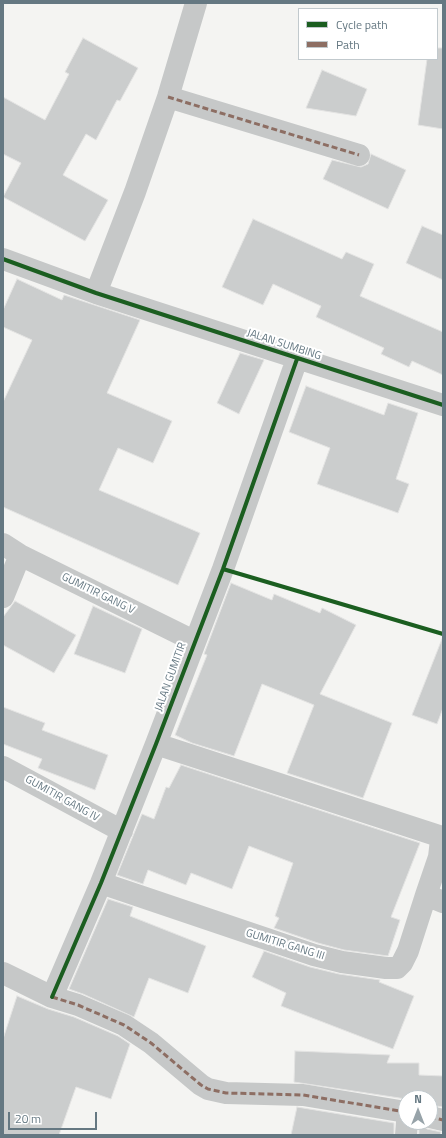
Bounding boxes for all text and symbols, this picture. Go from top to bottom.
legend [298,8,438,60]
text: Cycle path [336,15,388,34]
text: Path [336,35,360,54]
street label: JALAN SUMBING [245,327,323,363]
street label: GUMITIR GANG V [59,571,137,617]
street label: JALAN GUMITIR [152,641,190,713]
street label: GUMITIR GANG IV [23,773,101,825]
street label: GUMITIR GANG III [244,927,326,963]
north arrow [398,1090,438,1130]
text: N [414,1091,422,1107]
scale bar [10,1104,99,1130]
text: 20 m [15,1109,41,1128]

